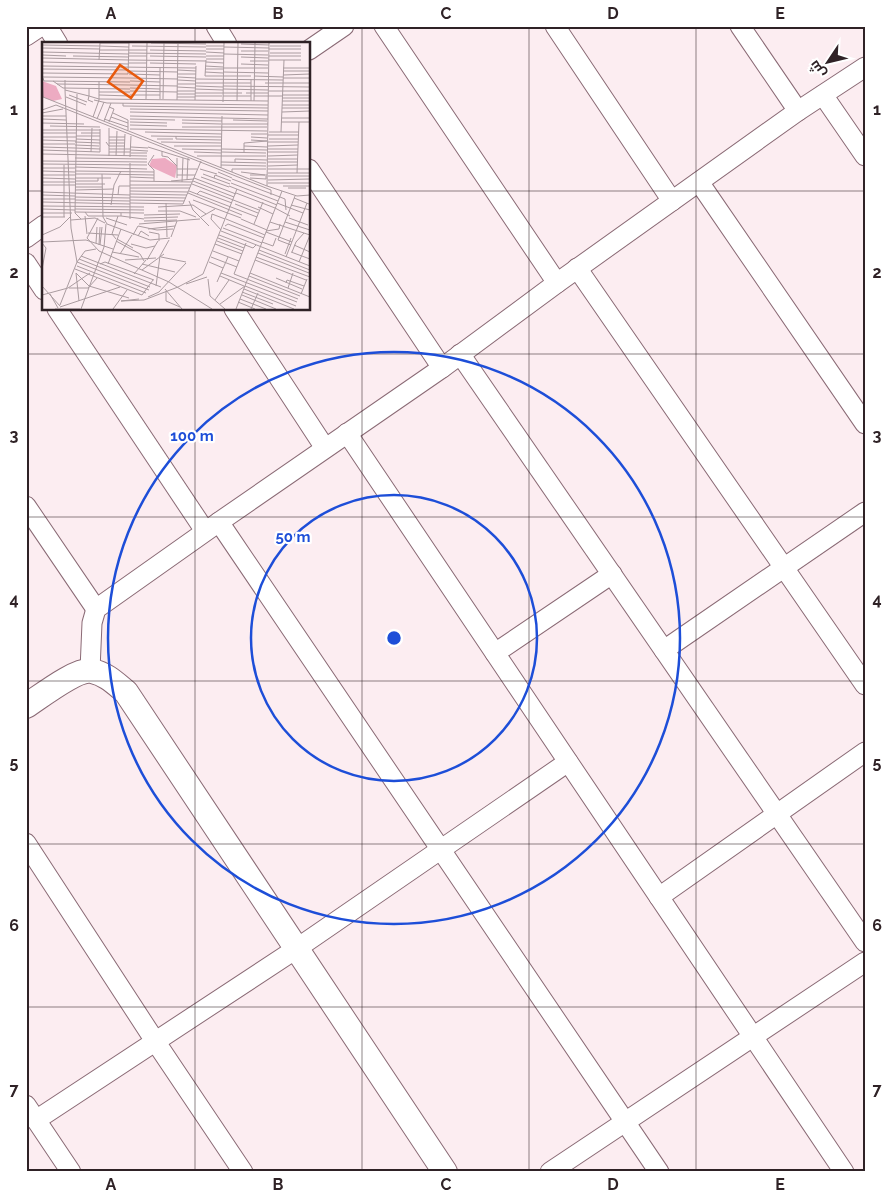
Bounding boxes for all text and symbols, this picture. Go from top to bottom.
text: A [106,4,117,23]
text: B [273,4,284,23]
text: C [441,4,452,23]
text: D [607,4,619,23]
text: E [775,4,785,23]
north arrow [804,38,854,88]
inset map [42,42,310,310]
text: ش [806,57,830,81]
text: 1 [10,100,18,119]
text: 1 [873,100,881,119]
text: 2 [9,263,19,282]
text: 2 [872,263,882,282]
text: 3 [10,426,19,445]
text: 3 [873,426,882,445]
text: 100 m [170,427,214,445]
text: 50 m [275,528,311,546]
text: 4 [9,590,19,609]
text: 4 [872,590,882,609]
centre of rings [385,629,403,647]
text: 5 [10,753,19,772]
text: 5 [873,753,882,772]
text: 6 [9,916,19,935]
text: 6 [872,916,882,935]
text: 7 [10,1080,19,1099]
text: 7 [873,1080,882,1099]
text: A [106,1175,117,1194]
text: B [273,1175,284,1194]
text: C [441,1175,452,1194]
text: D [607,1175,619,1194]
text: E [775,1175,785,1194]

